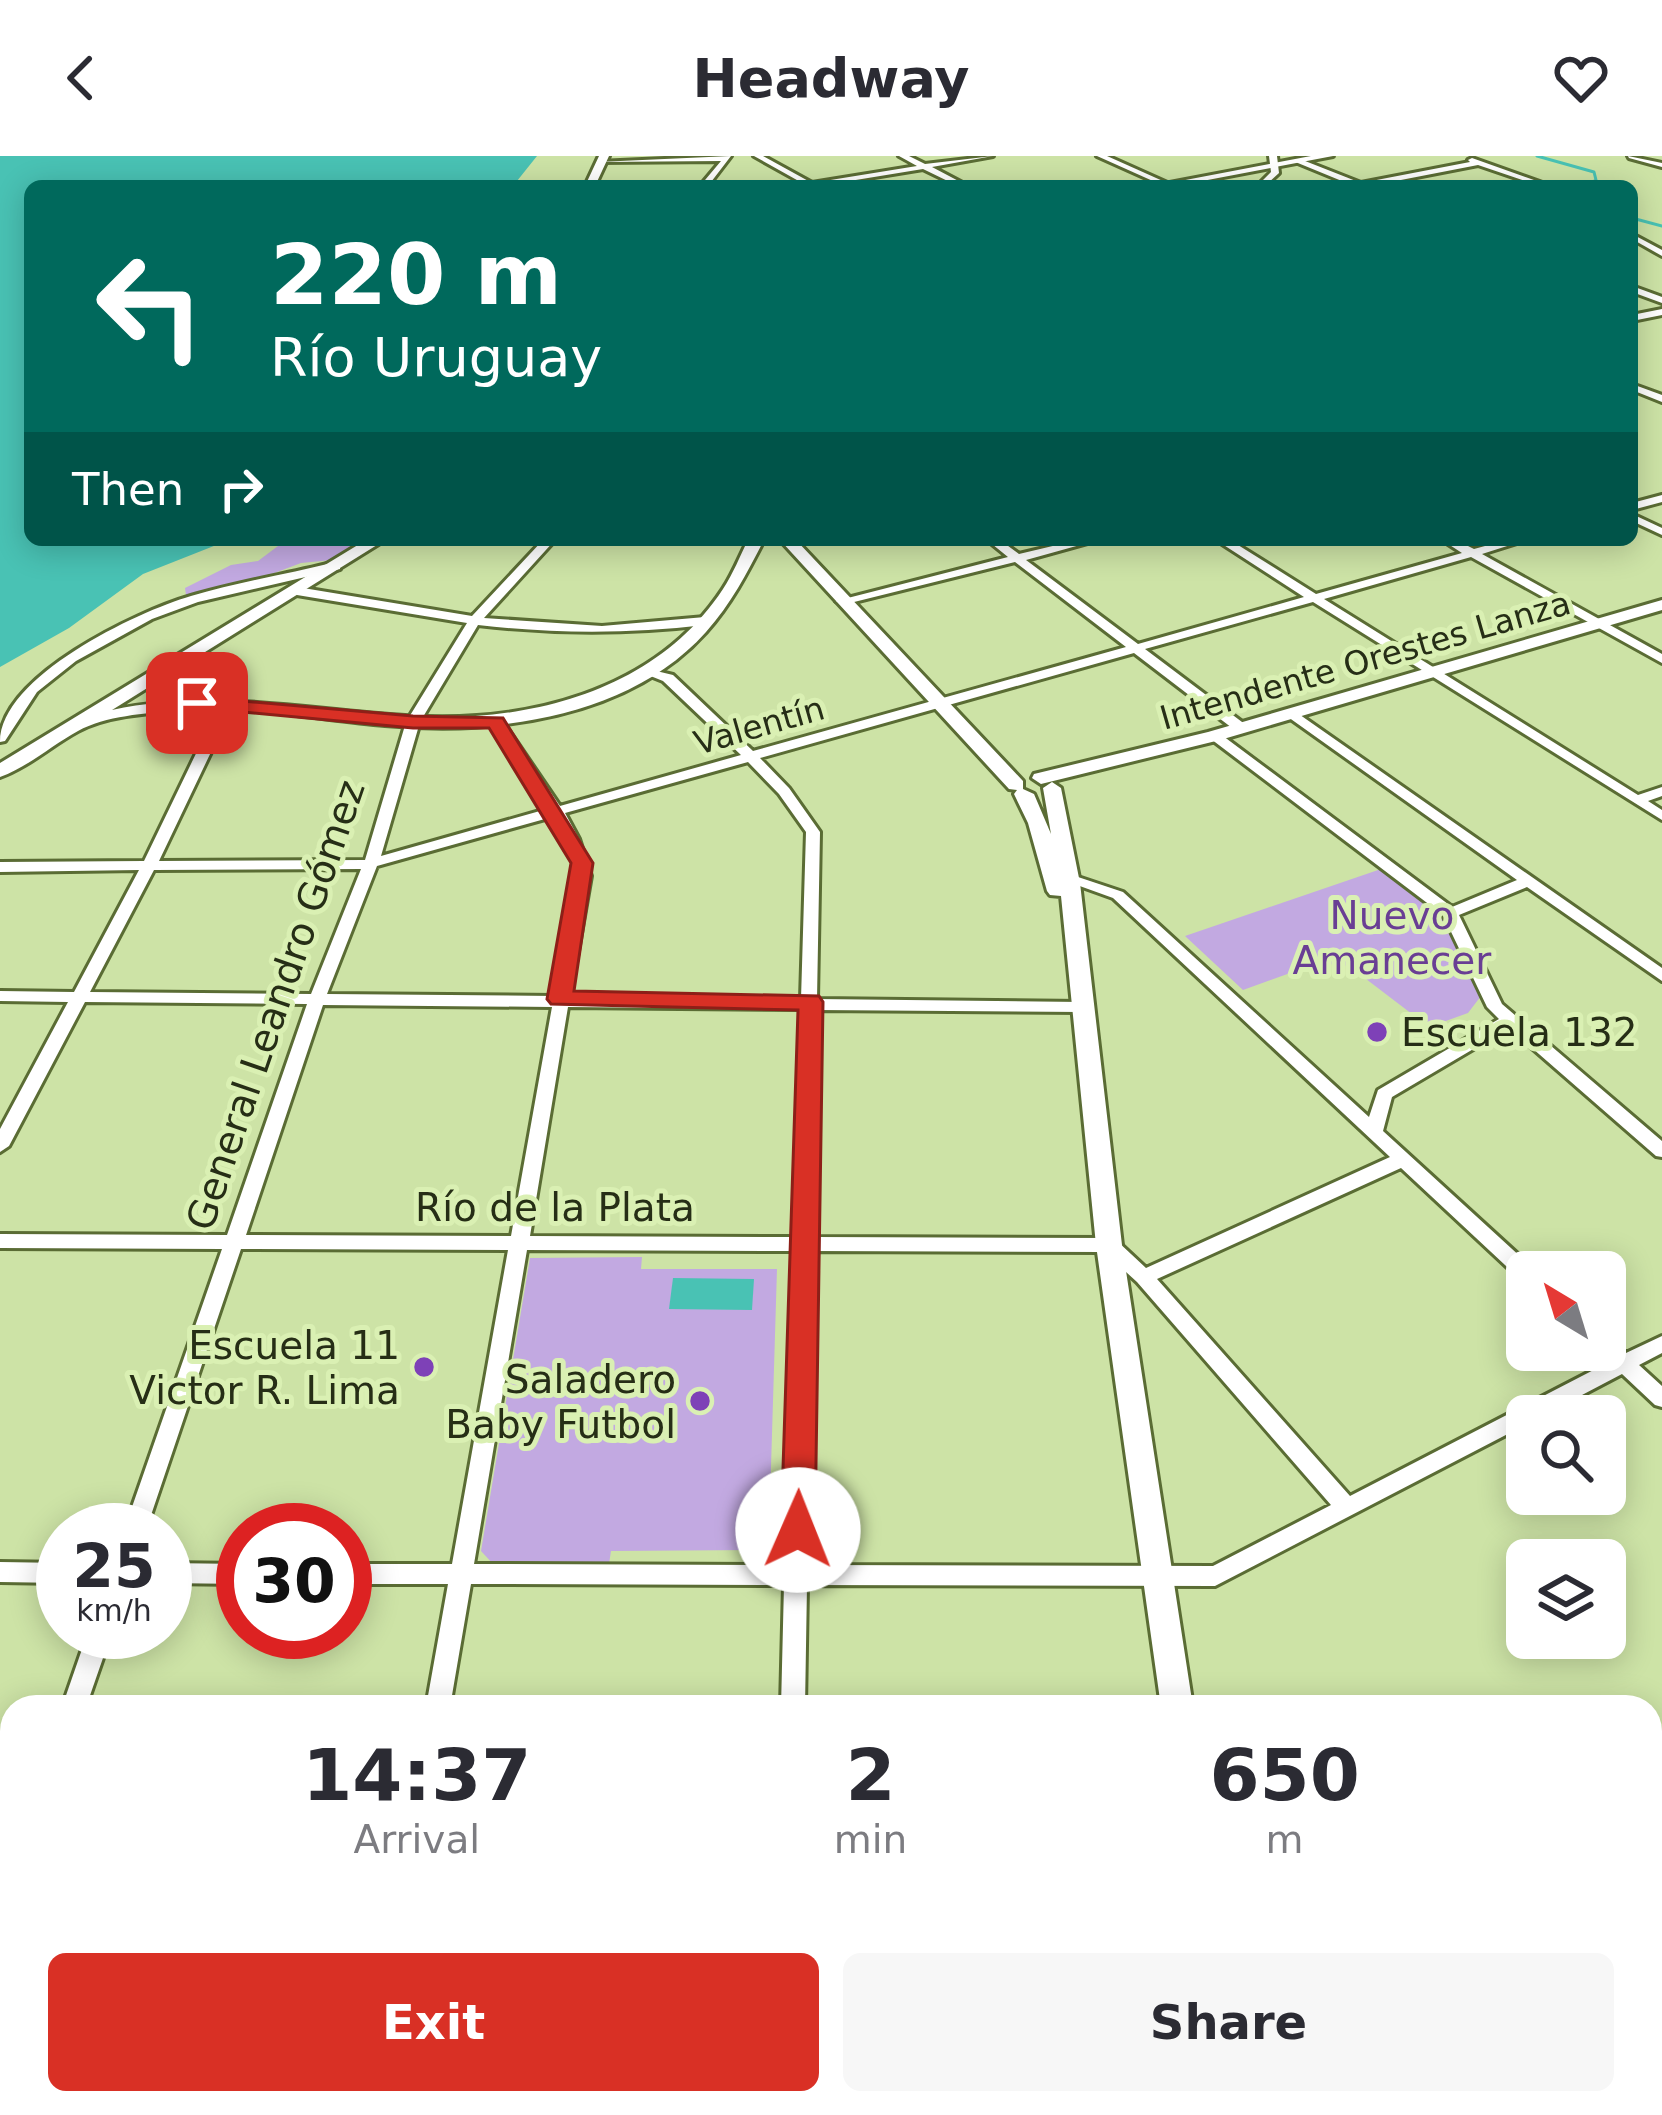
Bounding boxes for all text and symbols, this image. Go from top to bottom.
icon: back [48,45,114,111]
icon: heart [1548,45,1614,111]
text: Headway [693,47,969,110]
text: 220 m [270,226,562,324]
icon: left [72,228,228,384]
text: Río Uruguay [270,326,602,389]
icon: right [208,456,274,522]
text: Then [72,463,184,516]
street label: Intendente Orestes Lanza [1155,583,1575,738]
pin [146,652,248,754]
icon: arrive [164,670,230,736]
street label: Valentín [690,688,829,763]
street label: General Leandro Gómez [177,774,374,1236]
park label: Nuevo Amanecer [1293,893,1492,983]
place label: Escuela 132 [1401,1010,1638,1055]
marker: Escuela 132 [1364,1019,1390,1045]
street label: Río de la Plata [415,1185,695,1230]
north arrow [1506,1251,1626,1371]
map controls [1506,1251,1626,1659]
place label: Escuela 11 Victor R. Lima [129,1323,400,1413]
marker: Escuela 11 Victor R. Lima [411,1354,437,1380]
place label: Saladero Baby Futbol [445,1357,676,1447]
marker: Saladero Baby Futbol [687,1388,713,1414]
button: search [1506,1395,1626,1515]
position arrow [735,1467,861,1593]
speed limit sign: 30 [216,1503,372,1659]
text: 25 [72,1531,156,1601]
button: layers [1506,1539,1626,1659]
text: km/h [76,1593,152,1628]
text: 14:37 [302,1733,531,1817]
text: 2 [845,1733,895,1817]
text: 650 [1209,1733,1360,1817]
text: Arrival [353,1817,480,1862]
text: min [834,1817,907,1862]
text: m [1266,1817,1304,1862]
button: Exit [48,1953,819,2091]
button: Share [843,1953,1614,2091]

